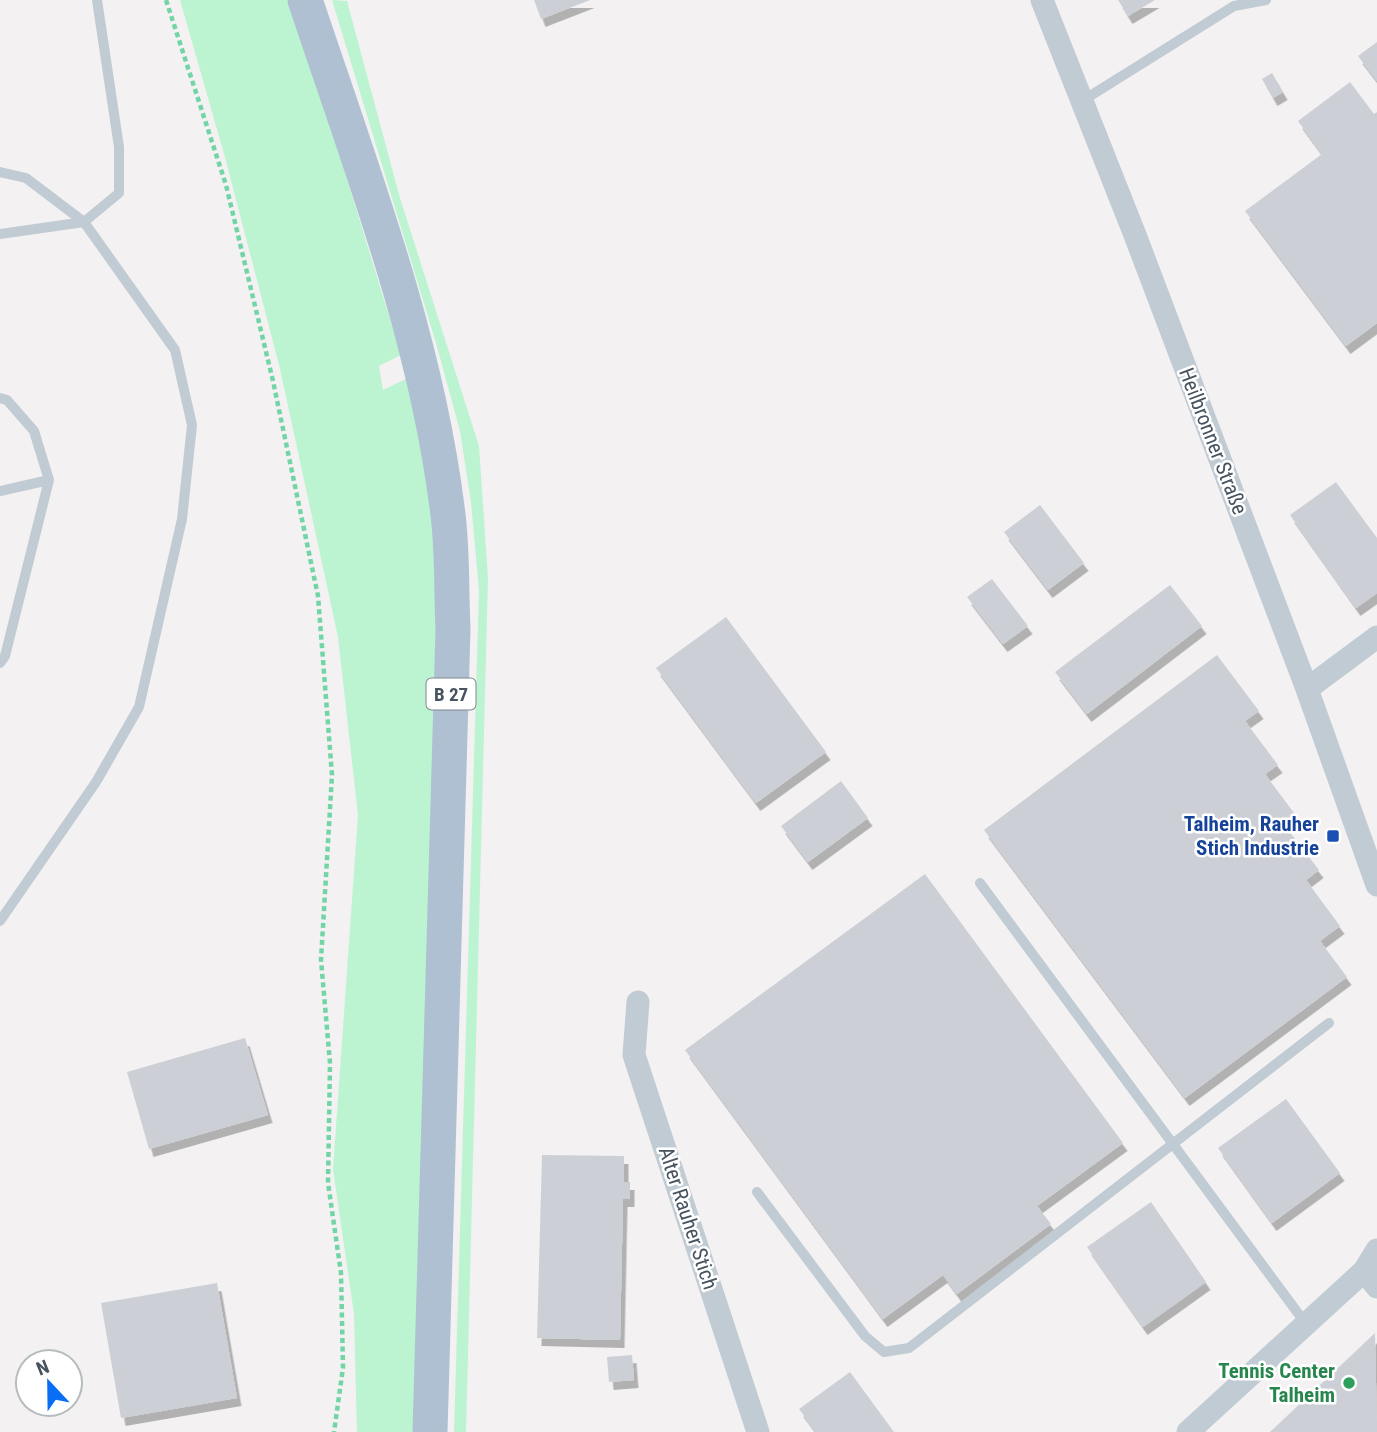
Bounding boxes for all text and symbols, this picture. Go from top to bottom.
street label: Heilbronner Straße [1174,364,1252,518]
road number: B 27 [426,678,476,709]
place label: Talheim, Rauher Stich Industrie [1184,812,1319,860]
marker: Talheim, Rauher Stich Industrie [1325,828,1341,844]
street label: Alter Rauher Stich [654,1144,722,1292]
north arrow [14,1348,84,1418]
text: N [33,1355,53,1381]
place label: Tennis Center Talheim [1218,1359,1335,1407]
marker: Tennis Center Talheim [1341,1375,1357,1391]

